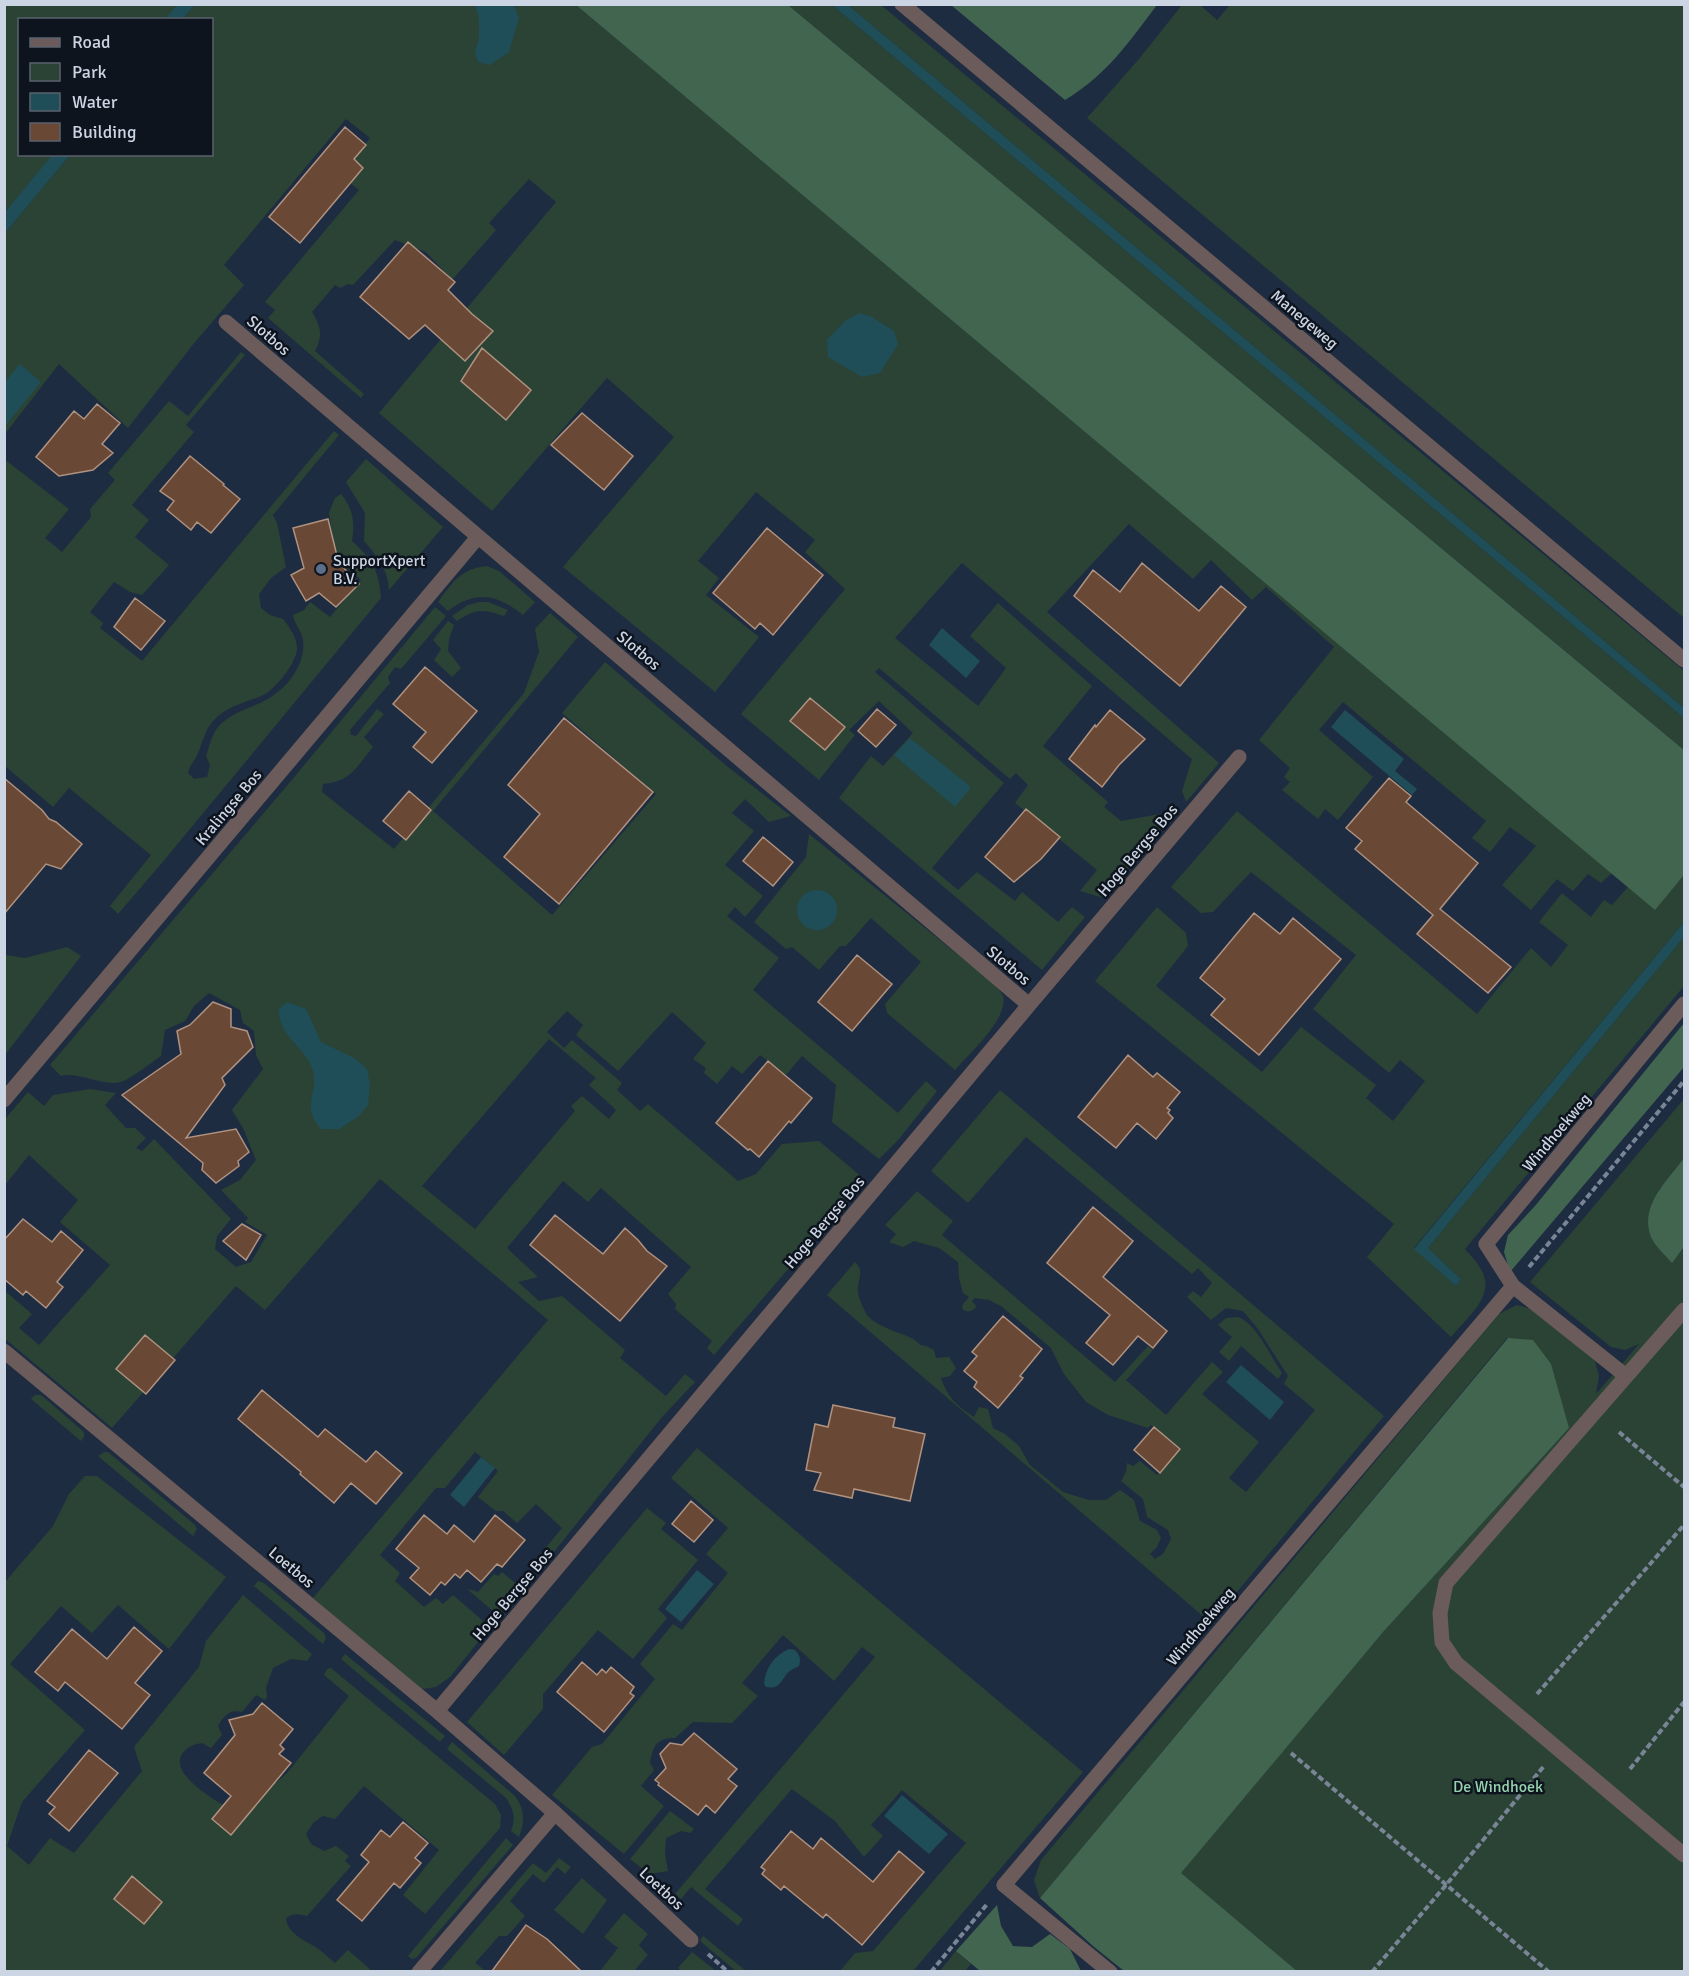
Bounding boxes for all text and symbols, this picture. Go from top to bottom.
legend [18,18,213,156]
text: Road [72,31,111,53]
text: Park [72,61,107,83]
text: Water [72,91,118,113]
text: Building [72,121,136,143]
street label: Manegeweg [1267,286,1342,354]
street label: Slotbos [243,311,294,360]
place label: SupportXpert B.V. [333,551,426,589]
marker: SupportXpert B.V. [314,562,328,576]
street label: Slotbos [612,627,664,675]
street label: Kralingse Bos [191,766,266,850]
street label: Hoge Bergse Bos [1093,800,1182,901]
street label: Slotbos [982,942,1034,990]
street label: Windhoekweg [1518,1089,1595,1176]
street label: Hoge Bergse Bos [780,1172,869,1273]
street label: Loetbos [264,1543,318,1593]
street label: Hoge Bergse Bos [468,1544,557,1645]
street label: Windhoekweg [1162,1583,1239,1670]
park label: De Windhoek [1453,1777,1543,1797]
street label: Loetbos [635,1863,688,1914]

